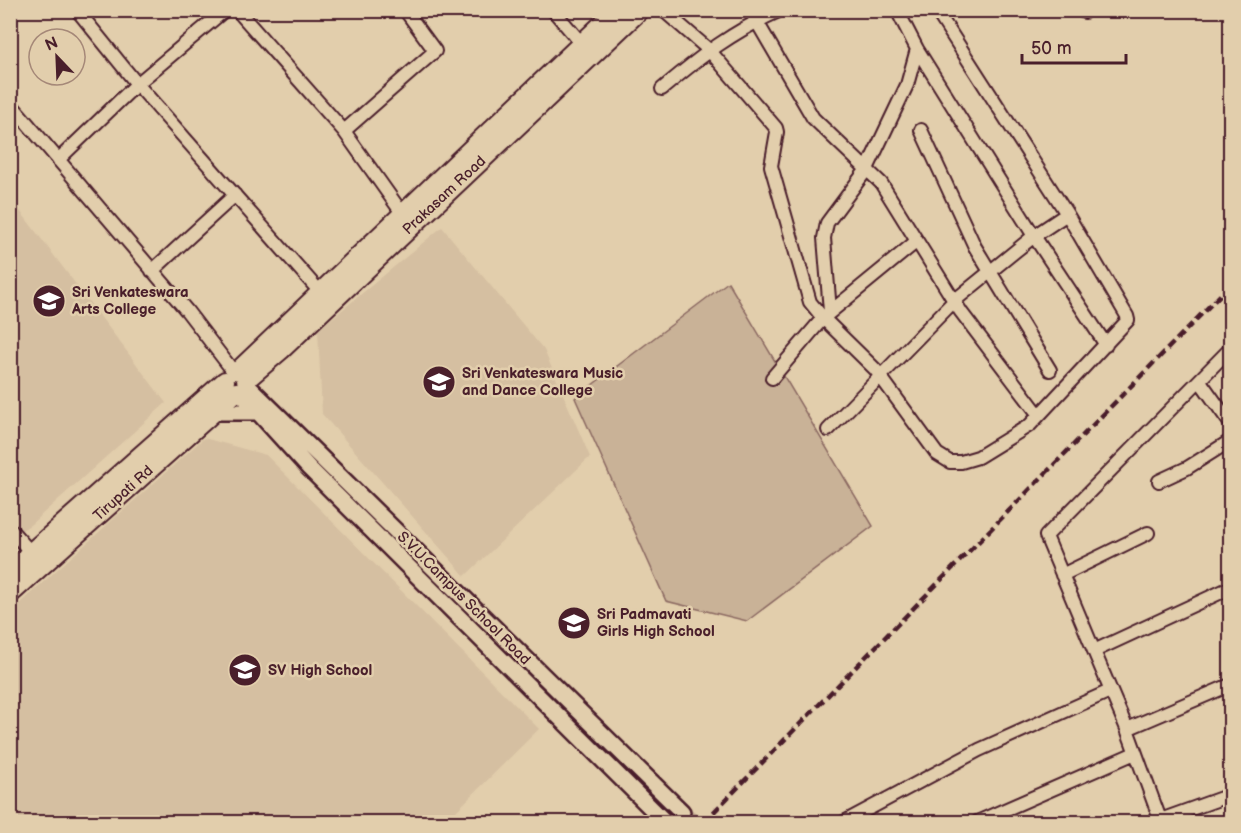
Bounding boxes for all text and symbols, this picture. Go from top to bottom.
north arrow [27,27,87,87]
scale bar [1022,27,1126,65]
text: N [42,33,61,56]
text: 50 m [1031,38,1072,59]
street label: Prakasam Road [399,152,490,239]
school or university icon: Sri Venkateswara Arts College [31,283,67,319]
place label: Sri Venkateswara Arts College [71,283,189,319]
school or university icon: Sri Venkateswara Music and Dance College [421,364,457,400]
place label: Sri Venkateswara Music and Dance College [462,364,623,400]
street label: Tirupati Rd [89,461,157,525]
street label: S.V.U.Campus School Road [393,528,534,669]
school or university icon: Sri Padmavati Girls High School [556,605,592,641]
place label: Sri Padmavati Girls High School [597,605,715,641]
school or university icon: SV High School [227,652,263,688]
place label: SV High School [268,661,372,680]

